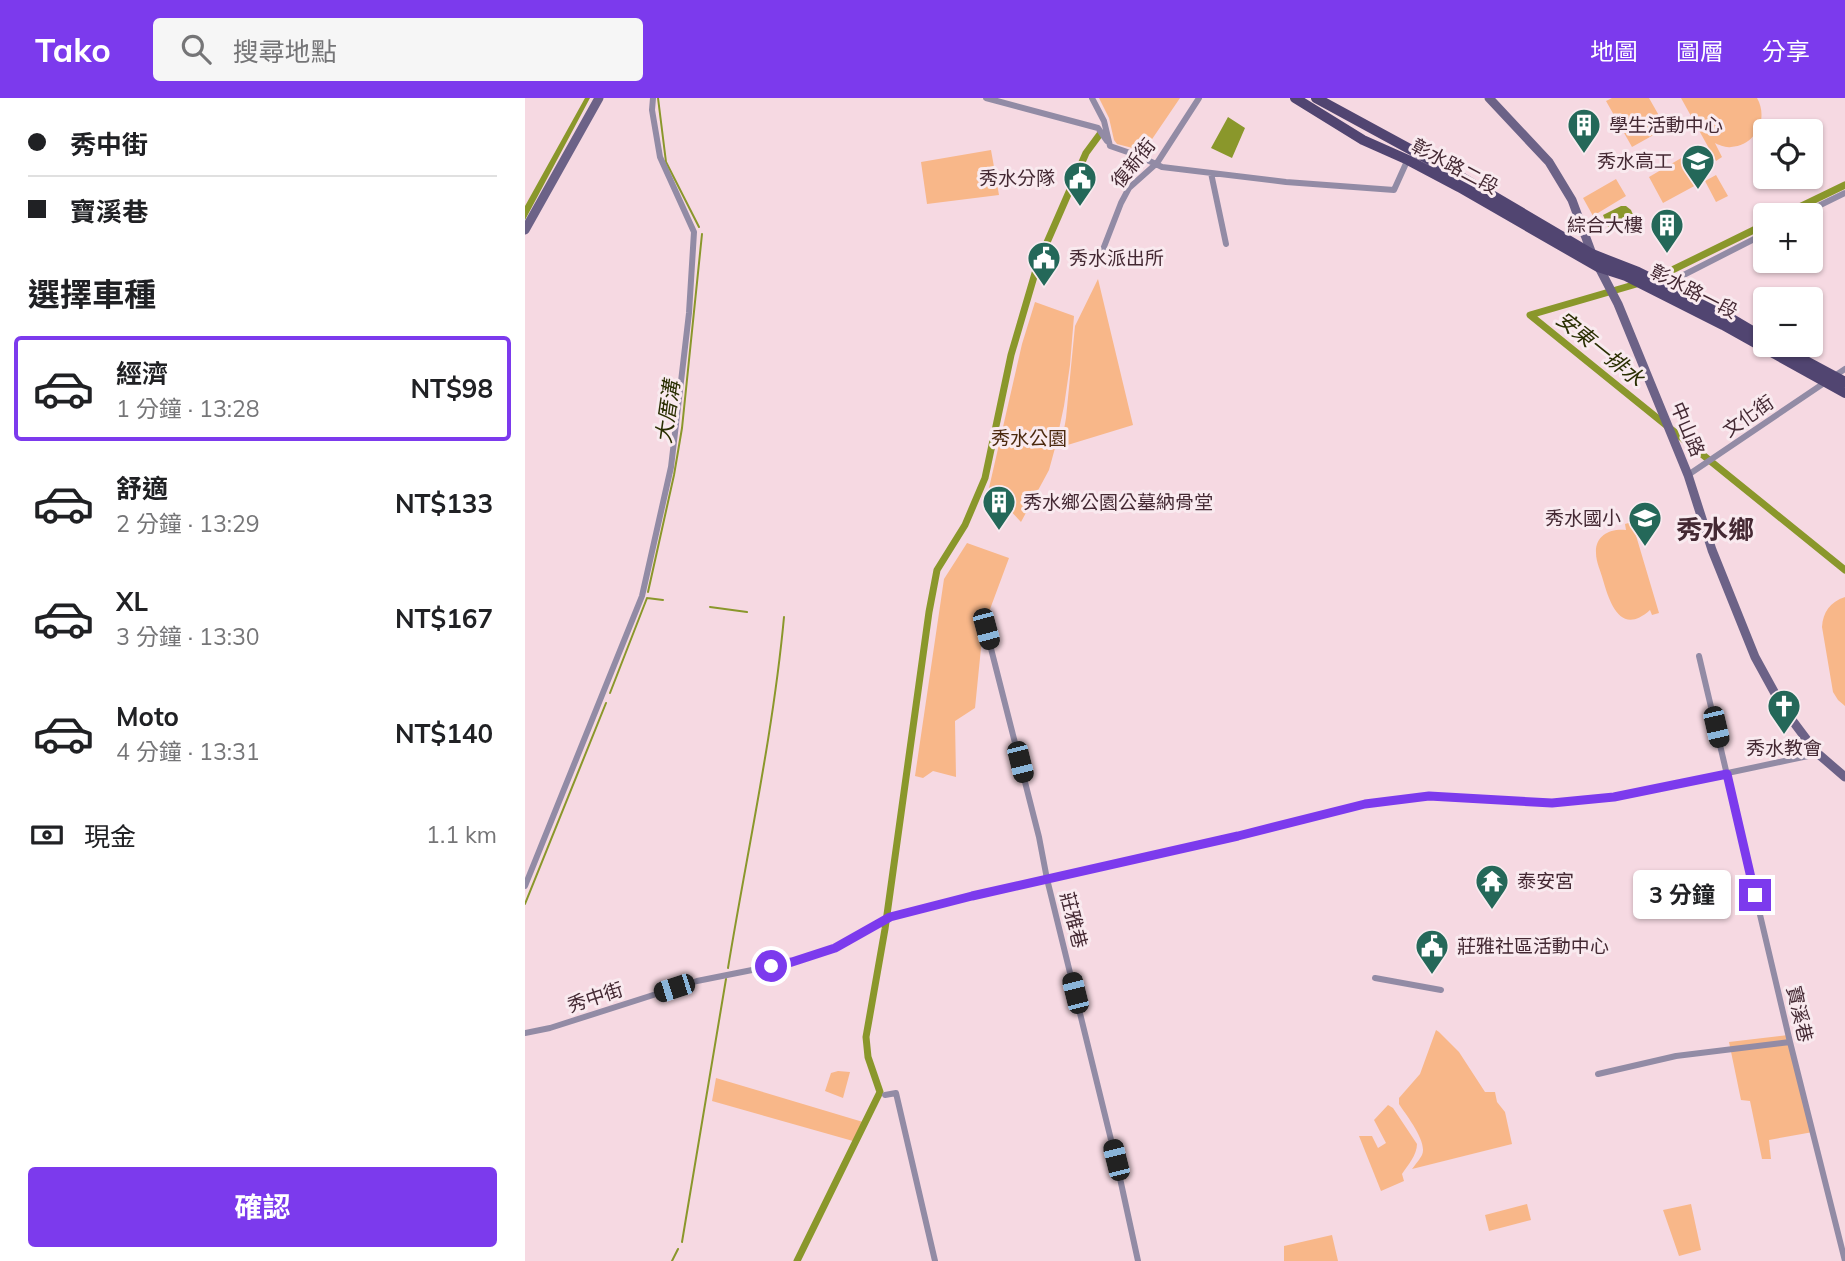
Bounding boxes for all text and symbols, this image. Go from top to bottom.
search box [153,18,643,81]
text: Tako [35,29,111,70]
icon: search [177,30,215,68]
text: 搜尋地點 [233,35,337,68]
text: 地圖 [1590,36,1638,66]
text: 圖層 [1676,36,1724,66]
text: 分享 [1762,36,1810,66]
building icon: 學生活動中心 [1565,106,1603,155]
place label: 學生活動中心 [1609,113,1723,137]
map controls [1753,119,1823,357]
button: locate [1753,119,1823,189]
text: 秀中街 [70,128,148,161]
street label: 復新街 [1106,133,1160,193]
street label: 彰水路二段 [1407,133,1503,199]
school or university icon: 秀水高工 [1679,142,1717,191]
place label: 秀水高工 [1597,149,1673,173]
public building icon: 秀水分隊 [1061,159,1099,208]
place label: 秀水分隊 [979,166,1055,190]
text: 寶溪巷 [70,195,148,228]
button: + [1753,203,1823,273]
building icon: 綜合大樓 [1648,206,1686,255]
place label: 綜合大樓 [1567,213,1643,237]
public building icon: 秀水派出所 [1025,239,1063,288]
place label: 秀水派出所 [1069,246,1164,270]
street label: 彰水路一段 [1646,259,1742,323]
text: 選擇車種 [28,274,156,314]
button: − [1753,287,1823,357]
water label: 安東一排水 [1552,305,1650,392]
icon: car [32,357,95,420]
text: 經濟 [116,357,168,390]
text: NT$98 [410,372,493,405]
water label: 大厝溝 [650,376,685,445]
street label: 文化街 [1718,390,1778,442]
text: 1 分鐘 · 13:28 [116,394,260,423]
street label: 中山路 [1666,398,1710,460]
park label: 秀水公園 [991,426,1067,450]
icon: car [32,472,95,535]
text: 舒適 [116,472,168,505]
building icon: 秀水鄉公園公墓納骨堂 [980,483,1018,532]
text: NT$133 [395,487,493,520]
place label: 秀水鄉公園公墓納骨堂 [1023,490,1213,514]
school or university icon: 秀水國小 [1626,499,1664,548]
place label: 秀水國小 [1545,506,1621,530]
text: 2 分鐘 · 13:29 [116,509,260,538]
district label: 秀水鄉 [1676,513,1754,546]
text: XL [116,585,148,618]
icon: car [32,587,95,650]
text: NT$167 [395,602,493,635]
car [971,606,1002,652]
text: 3 分鐘 · 13:30 [116,622,260,651]
church icon: 秀水教會 [1765,687,1803,736]
text: Moto [116,700,179,733]
icon: car [32,702,95,765]
car [1702,704,1731,750]
text: NT$140 [395,717,493,750]
place label: 秀水教會 [1746,736,1822,760]
text: 4 分鐘 · 13:31 [116,737,260,766]
car [1005,739,1036,785]
icon: cash [28,816,66,854]
text: 現金 [84,820,136,853]
text: 1.1 km [426,820,497,849]
temple icon: 泰安宮 [1473,862,1511,911]
place label: 泰安宮 [1517,869,1574,893]
callout: 3 分鐘 [1633,870,1731,920]
route end [1739,879,1771,911]
text: 3 分鐘 [1649,880,1715,909]
street label: 莊雅巷 [1055,889,1093,951]
public building icon: 莊雅社區活動中心 [1413,927,1451,976]
place label: 莊雅社區活動中心 [1457,934,1609,958]
route start [755,950,787,982]
car [1060,970,1091,1016]
car [651,972,698,1004]
street label: 秀中街 [564,977,626,1017]
street label: 寶溪巷 [1782,984,1818,1044]
car [1101,1137,1132,1183]
button: 確認 [28,1167,497,1247]

